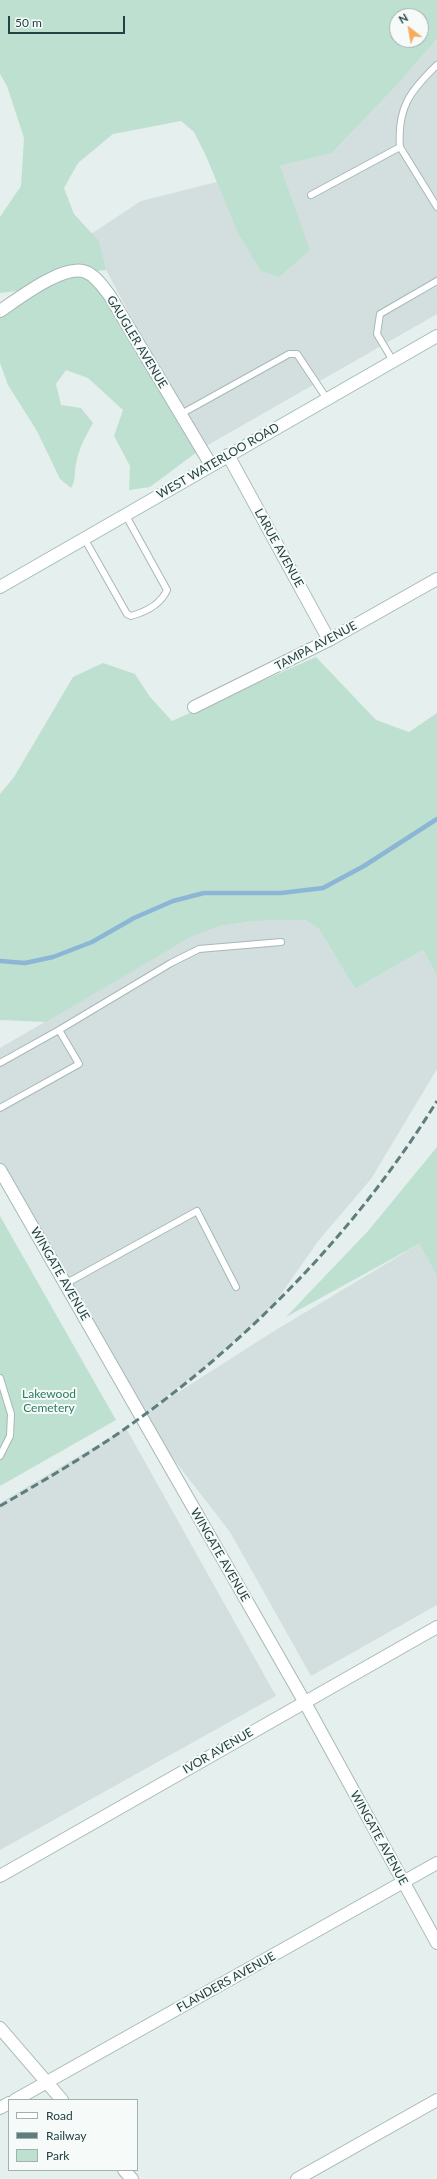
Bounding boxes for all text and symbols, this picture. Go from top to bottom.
scale bar [10,8,127,34]
north arrow [389,8,429,48]
text: N [396,10,410,26]
text: 50 m [15,15,42,30]
street label: GAUGLER AVENUE [104,293,170,391]
street label: WEST WATERLOO ROAD [154,420,282,502]
street label: LARUE AVENUE [251,506,307,590]
street label: TAMPA AVENUE [273,618,359,674]
street label: WINGATE AVENUE [27,1225,93,1323]
park label: Lakewood Cemetery [22,1387,76,1415]
street label: WINGATE AVENUE [187,1506,253,1604]
street label: IVOR AVENUE [180,1725,256,1777]
street label: WINGATE AVENUE [347,1788,411,1888]
street label: FLANDERS AVENUE [174,1949,278,2015]
legend [8,2099,138,2171]
text: Road [46,2108,73,2123]
text: Railway [46,2128,86,2143]
text: Park [46,2148,69,2163]

